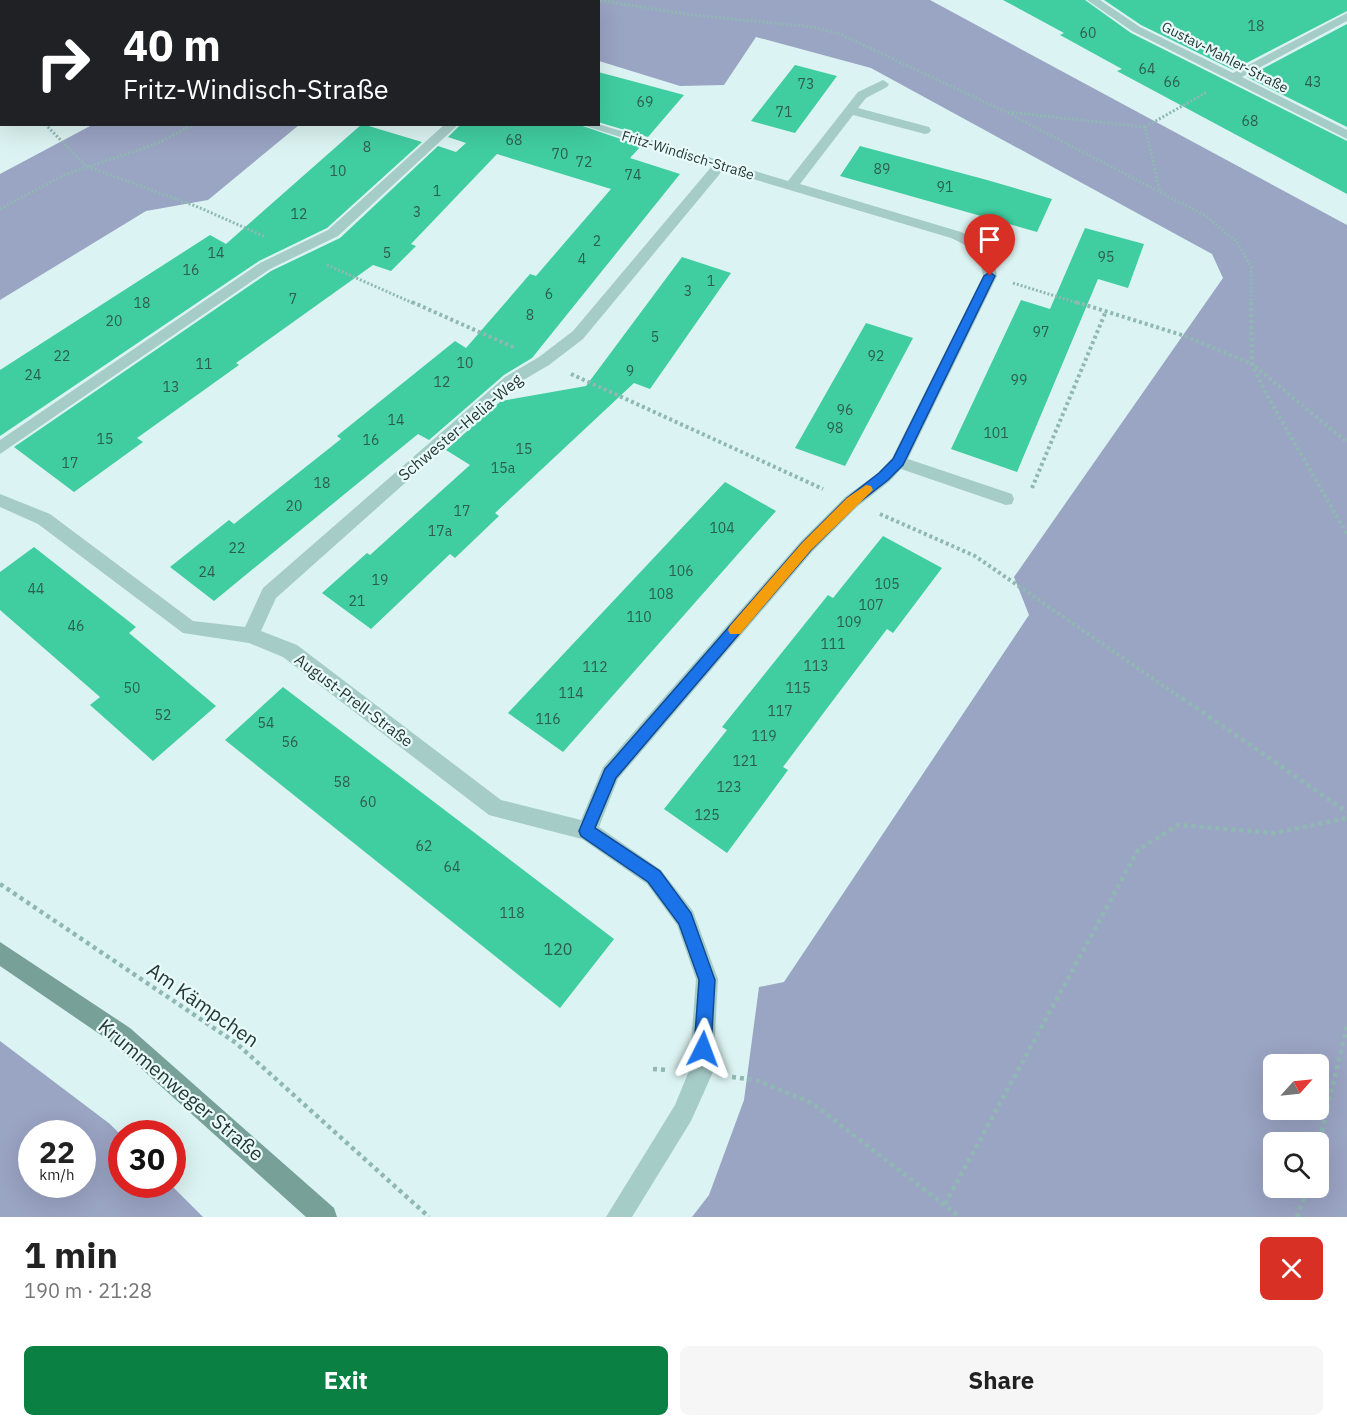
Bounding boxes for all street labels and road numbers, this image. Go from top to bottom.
street label: Gustav-Mahler-Straße [1159,17,1292,97]
street label: Fritz-Windisch-Straße [620,126,757,184]
street label: Schwester-Helia-Weg [394,369,526,485]
street label: August-Prell-Straße [291,649,417,751]
street label: Am Kämpchen [142,956,265,1053]
street label: Krummenweger Straße [93,1012,270,1167]

